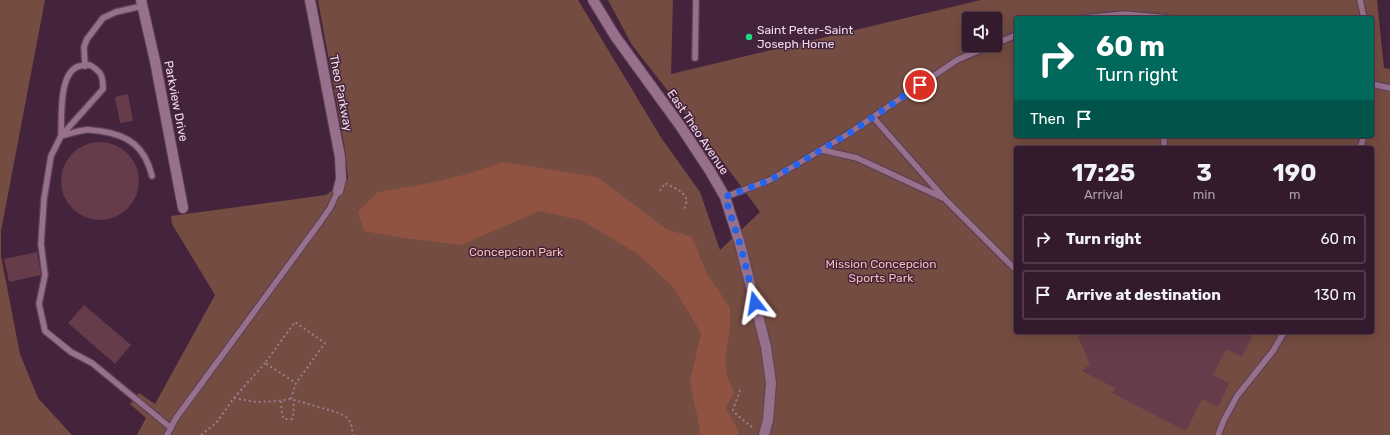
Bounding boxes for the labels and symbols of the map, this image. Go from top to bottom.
place label: Saint Peter-Saint Joseph Home [757,23,853,51]
marker: Saint Peter-Saint Joseph Home [744,32,754,42]
street label: Theo Parkway [327,53,355,133]
street label: Parkview Drive [161,59,191,143]
pin [903,68,937,102]
street label: East Theo Avenue [664,87,732,177]
park label: Concepcion Park [469,245,564,259]
park label: Mission Concepcion Sports Park [825,257,937,285]
position arrow [734,282,776,324]

